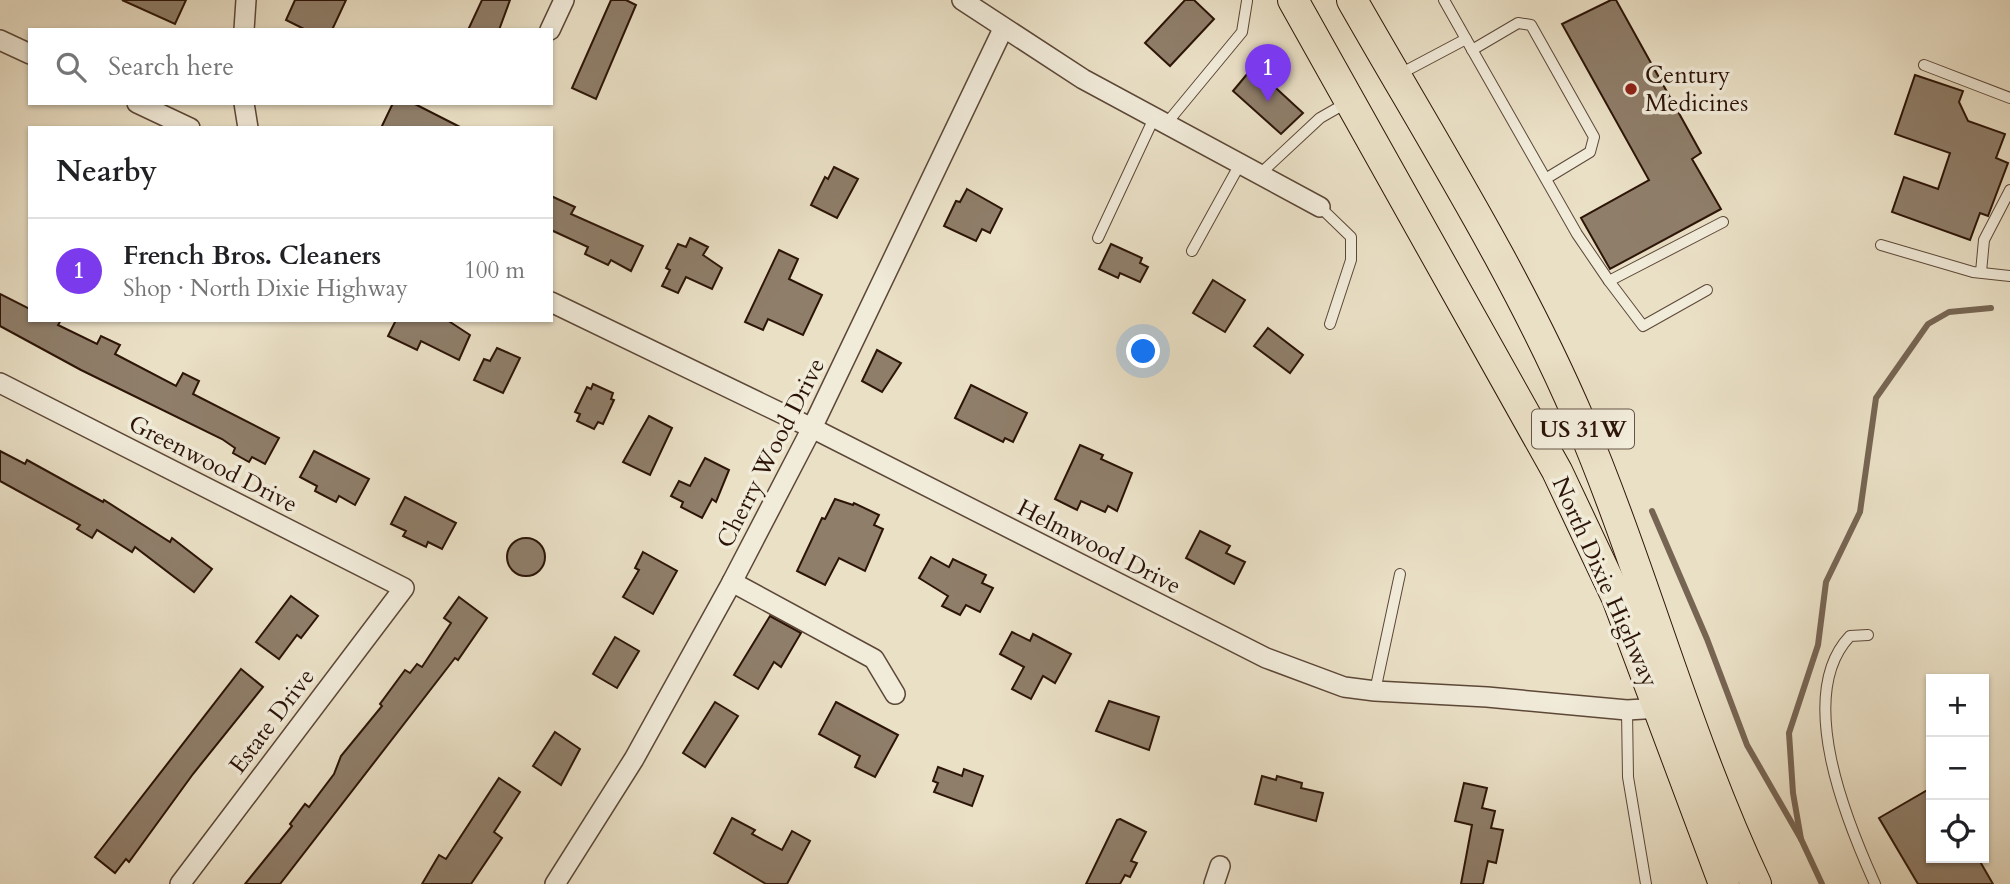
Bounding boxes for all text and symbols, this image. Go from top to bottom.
search box [28,28,553,105]
pin: 1 [1245,44,1291,102]
icon: search [52,48,90,86]
text: Search here [108,49,234,84]
place label: Century Medicines [1645,59,1748,120]
marker: Century Medicines [1623,81,1639,97]
text: Nearby [56,151,157,192]
text: French Bros. Cleaners [123,238,381,273]
text: 1 [73,255,85,286]
text: 100 m [464,255,525,286]
text: Shop · North Dixie Highway [123,273,408,304]
your location [1126,334,1160,368]
street label: Cherry Wood Drive [709,352,833,554]
street label: Greenwood Drive [123,407,303,521]
road number: US 31W [1532,410,1634,448]
street label: North Dixie Highway [1544,471,1666,693]
street label: Helmwood Drive [1011,491,1187,603]
street label: Estate Drive [222,662,322,780]
map controls [1926,674,1989,863]
button: + [1926,674,1989,737]
button: − [1926,737,1989,800]
button: locate [1926,800,1989,863]

